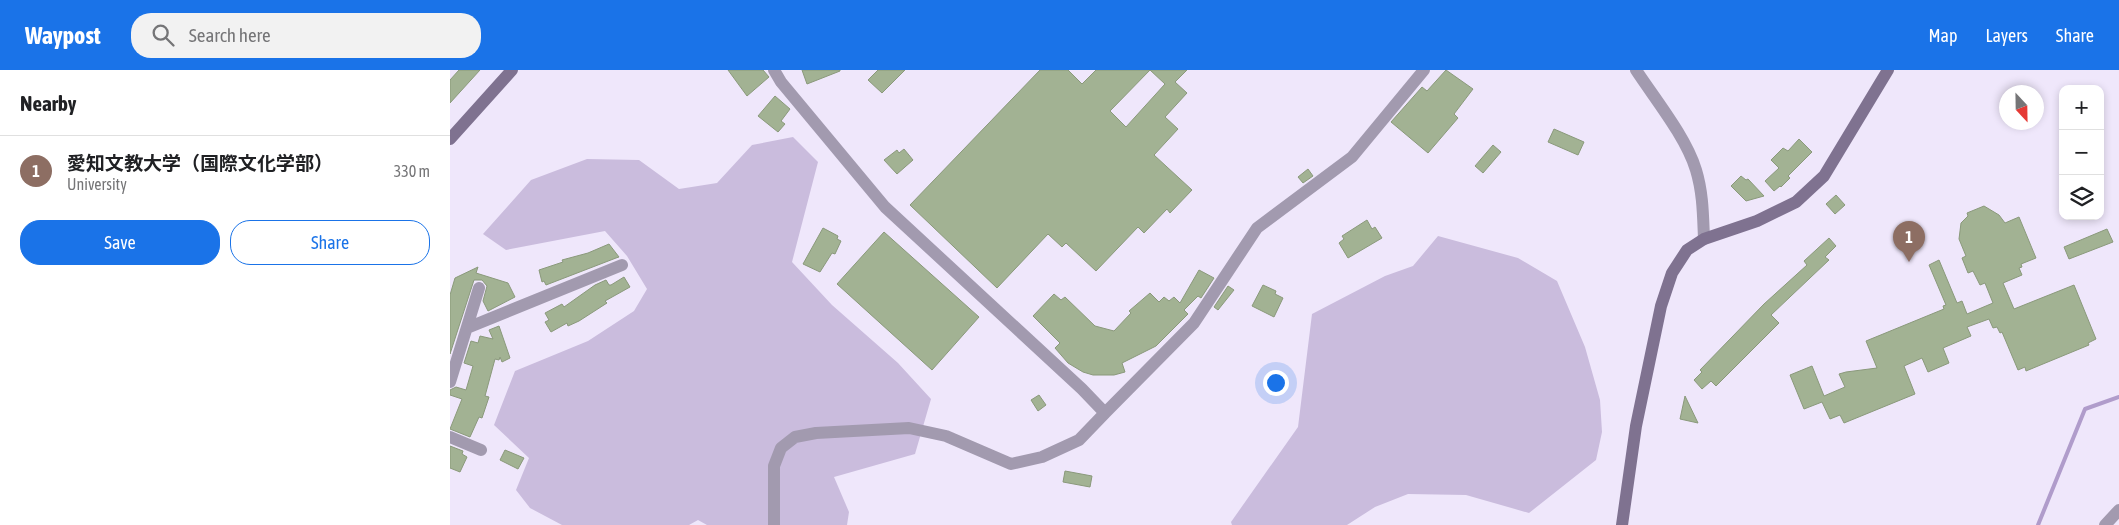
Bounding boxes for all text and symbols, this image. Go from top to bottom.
search box [131,13,481,58]
icon: search [149,21,177,49]
text: Waypost [25,22,101,49]
text: Search here [189,24,271,46]
text: Map [1928,25,1957,46]
text: Layers [1985,25,2028,46]
text: Share [2056,25,2094,46]
north arrow [1999,85,2044,130]
map controls [2059,85,2104,220]
button: + [2059,85,2104,130]
text: Nearby [20,91,76,115]
button: − [2059,130,2104,175]
text: 愛知文教大学（国際文化学部） [67,152,333,174]
text: 1 [32,162,40,180]
text: 330 m [394,162,430,180]
text: University [67,175,127,193]
button: layers [2059,175,2104,220]
button: Save [20,220,220,265]
button: Share [230,220,430,265]
pin: 1 [1893,221,1925,262]
your location [1263,370,1289,396]

